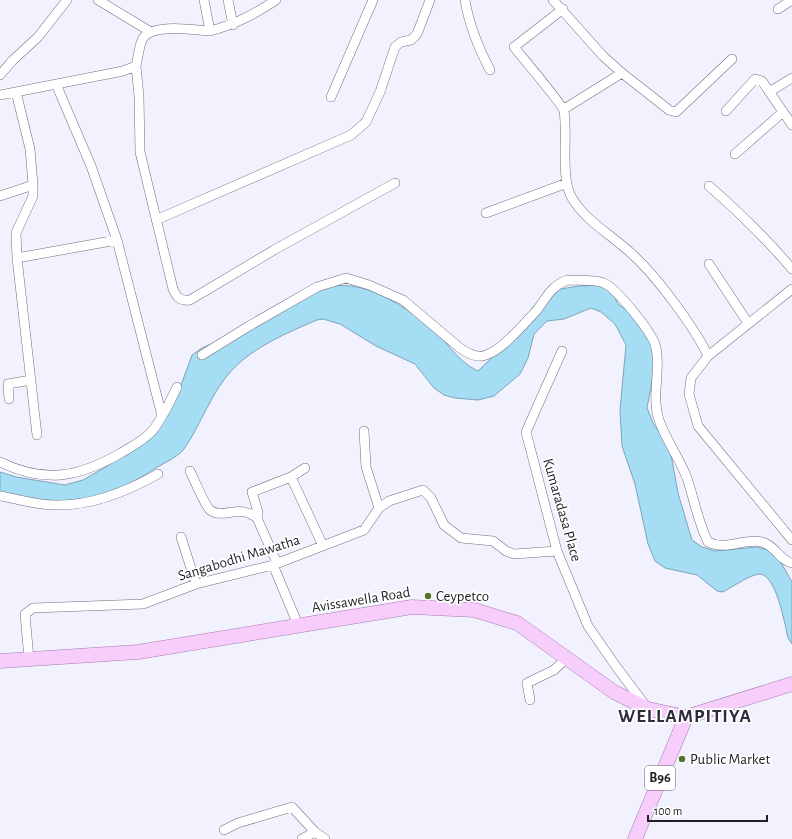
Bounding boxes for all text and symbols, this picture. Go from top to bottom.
street label: Kumaradasa Place [540,457,584,563]
street label: Sangabodhi Mawatha [176,532,302,584]
street label: Avissawella Road [311,585,412,615]
place label: Ceypetco [436,589,489,604]
marker: Ceypetco [423,591,433,601]
district label: WELLAMPITIYA [618,707,752,726]
place label: Public Market [690,752,770,767]
marker: Public Market [677,754,687,764]
road number: B96 [645,766,675,790]
scale bar [648,797,767,823]
text: 100 m [654,805,682,817]

